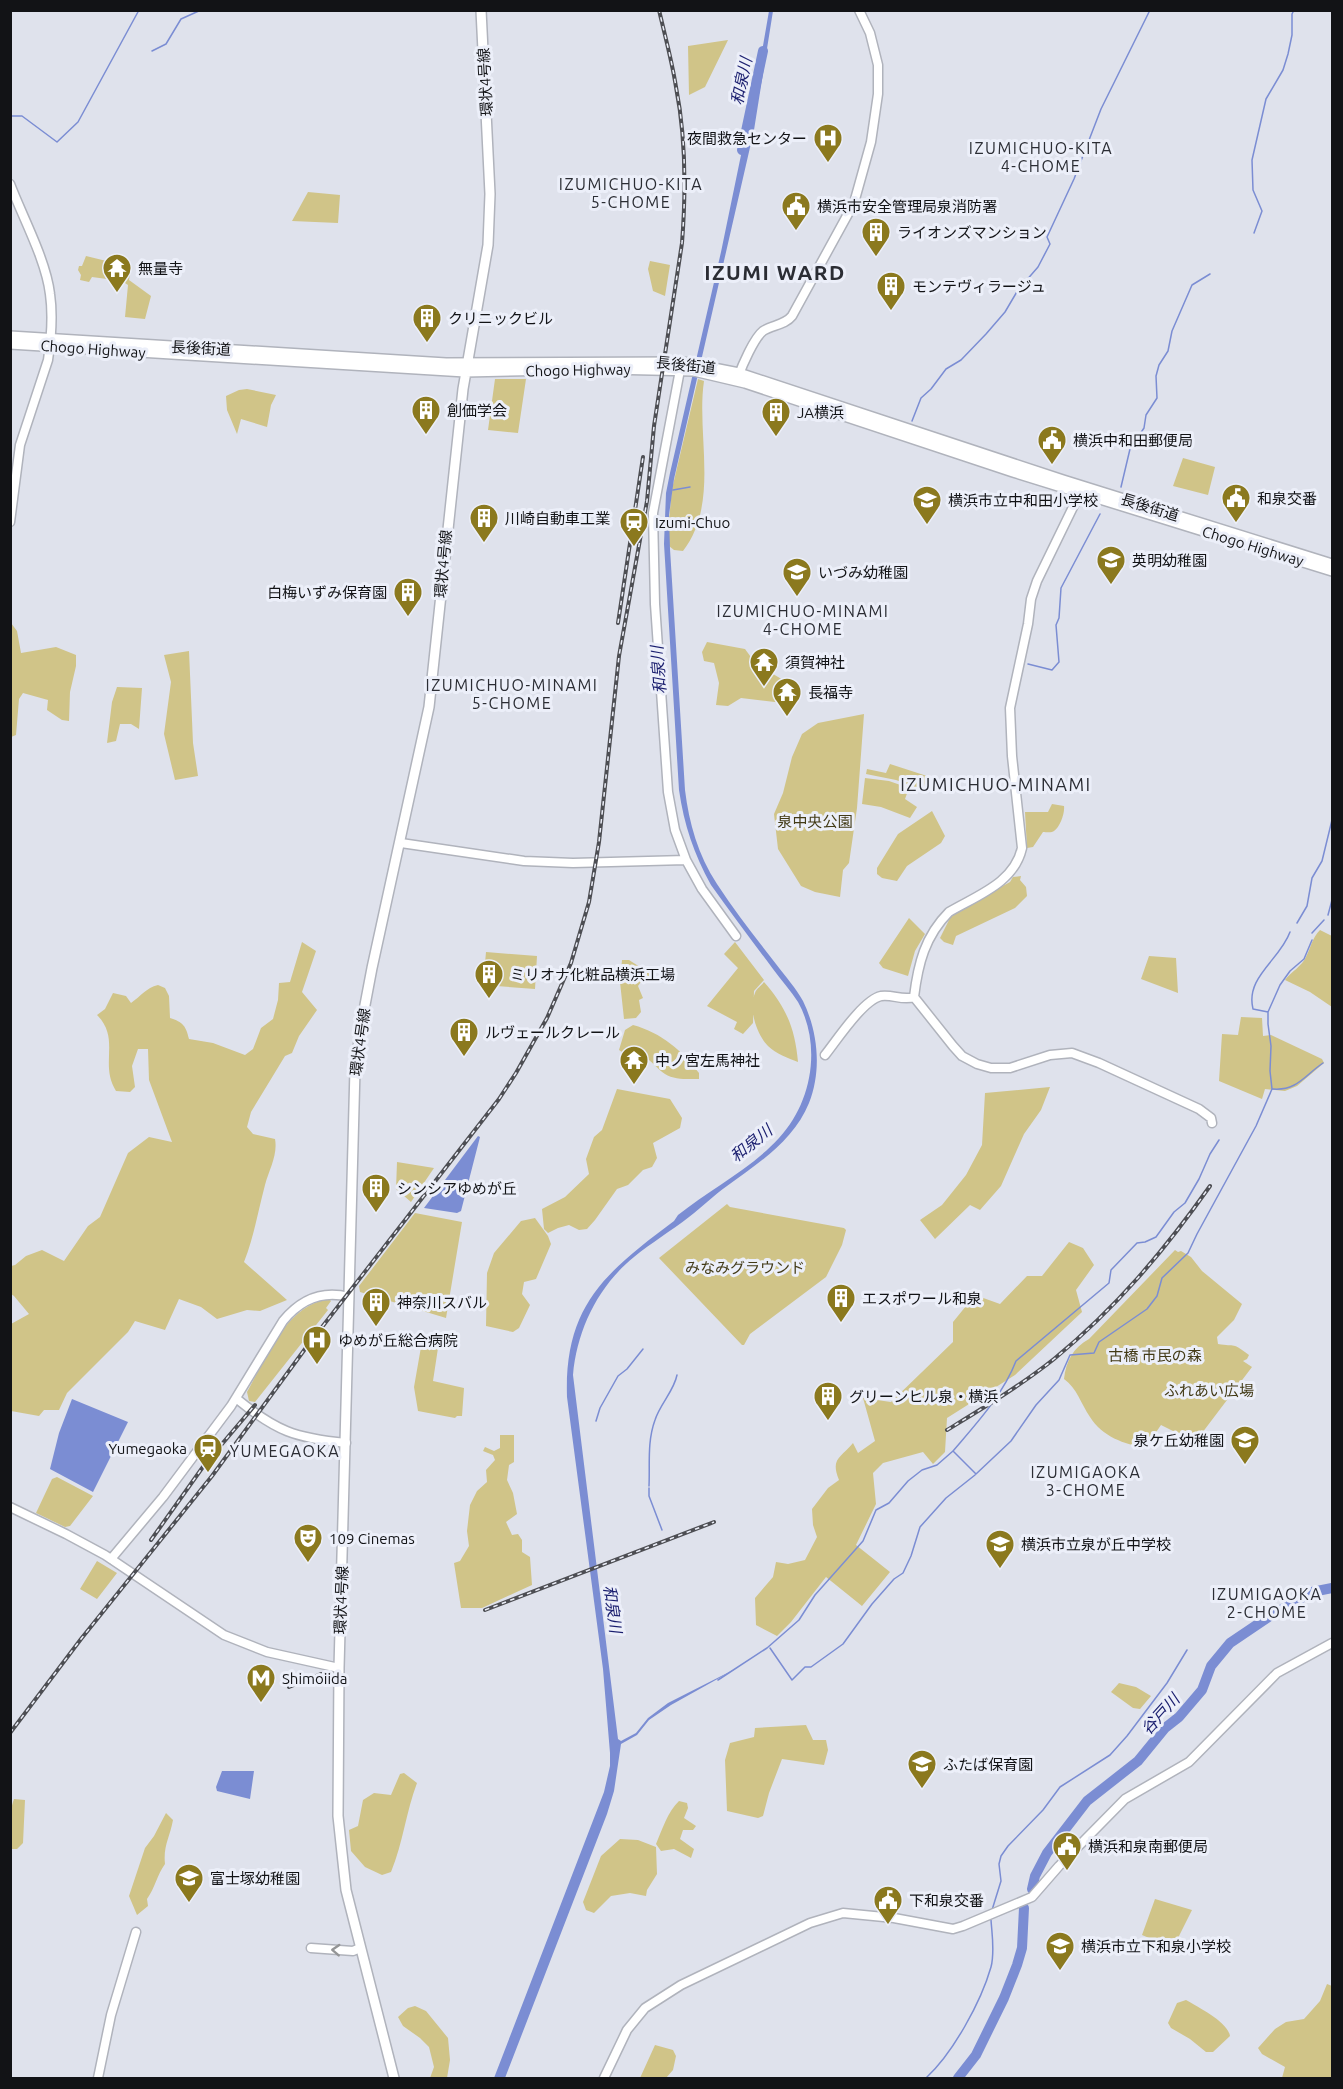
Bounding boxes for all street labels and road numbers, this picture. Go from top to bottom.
street label: 環状4号線 [475,47,495,117]
street label: Chogo Highway [40,337,146,361]
street label: 長後街道 [171,338,231,358]
street label: 長後街道 [655,353,717,377]
street label: Chogo Highway [525,361,631,379]
street label: 長後街道 [1119,490,1181,524]
street label: Chogo Highway [1200,522,1306,570]
street label: 環状4号線 [432,529,454,599]
street label: 環状4号線 [347,1007,373,1077]
street label: 環状4号線 [331,1565,351,1635]

